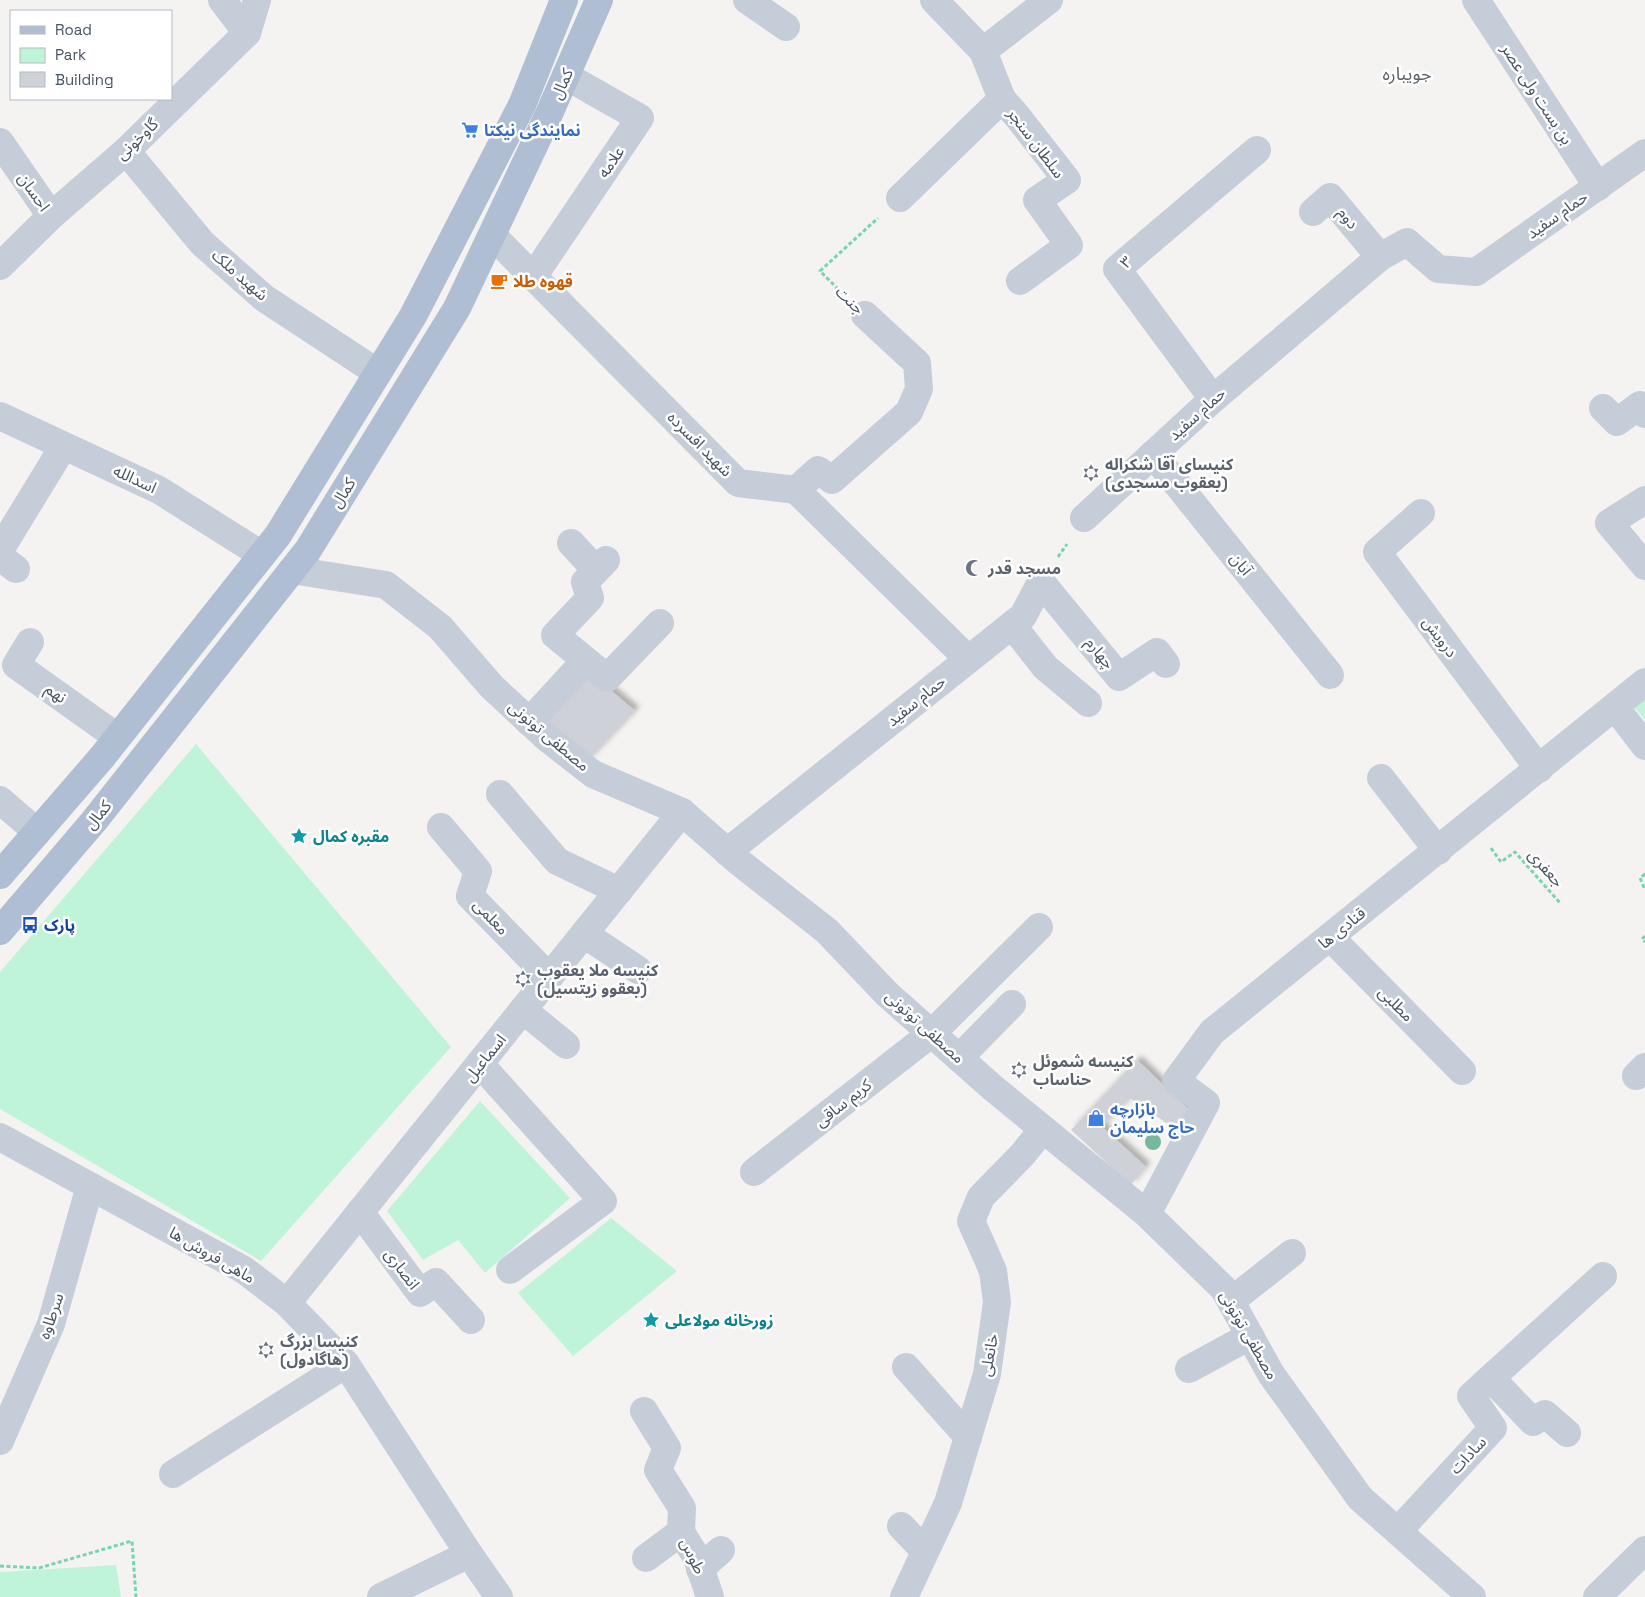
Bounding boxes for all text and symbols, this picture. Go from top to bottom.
legend [10,10,172,100]
text: Road [55,20,92,39]
street label: بن بست ولی عصر [1496,39,1577,149]
text: Park [55,45,86,64]
district label: جویباره [1382,62,1432,85]
street label: کمال [546,65,578,103]
text: Building [55,70,114,89]
street label: سلطان سنجر [1002,103,1069,182]
street label: گاوخونی [111,113,163,164]
supermarket icon: نمایندگی نیکتا [460,120,480,140]
place label: نمایندگی نیکتا [484,120,581,141]
street label: علامه [593,142,629,182]
street label: احسان [13,169,55,215]
street label: حمام سفید [1522,186,1593,245]
street label: دوم [1331,203,1363,235]
street label: شهید ملک [207,245,273,305]
street label: ۳ [1115,251,1137,273]
cafe icon: قهوه طلا [489,271,509,291]
place label: قهوه طلا [513,271,573,292]
street label: جنت [831,281,869,319]
street label: حمام سفید [1164,383,1231,447]
street label: شهید افسرده [663,407,737,481]
place label: کنیسای آقا شکراله (یعقوب مسجدی) [1105,454,1234,493]
street label: اسدالله [110,460,160,498]
synagogue icon: کنیسای آقا شکراله (یعقوب مسجدی) [1081,463,1101,483]
street label: کمال [326,474,360,512]
street label: آبان [1225,548,1257,581]
mosque icon: مسجد قدر [964,558,984,578]
place label: مسجد قدر [987,558,1061,579]
street label: درویش [1418,612,1462,662]
street label: چهارم [1079,633,1119,675]
street label: حمام سفید [882,671,951,733]
street label: نهم [40,678,71,709]
street label: مصطفی توتونی [504,696,594,776]
street label: کمال [80,796,116,834]
place icon: مقبره کمال [289,826,309,846]
place label: مقبره کمال [313,826,389,847]
street label: جعفری [1524,844,1568,892]
street label: معلمی [469,894,513,940]
street label: قنادی ها [1314,903,1370,953]
bus stop icon: پارک [20,915,40,935]
place label: پارک [44,915,75,936]
place label: کنیسه ملا یعقوب (یعقوو زیتسیل) [537,960,659,999]
synagogue icon: کنیسه ملا یعقوب (یعقوو زیتسیل) [513,969,533,989]
street label: مطلبی [1374,982,1418,1026]
street label: مصطفی توتونی [881,986,969,1068]
street label: اسماعیل [459,1030,511,1086]
place label: کنیسه شموئل حناساب [1033,1051,1134,1090]
synagogue icon: کنیسه شموئل حناساب [1009,1060,1029,1080]
street label: کریم ساقی [810,1074,877,1133]
place label: بازارچه حاج سلیمان [1110,1099,1194,1139]
shop icon: بازارچه حاج سلیمان [1086,1108,1106,1128]
street label: ماهی فروش ها [165,1222,259,1288]
street label: انصاری [380,1244,424,1294]
street label: مصطفی توتونی [1215,1287,1283,1383]
street label: سرطاوه [33,1290,69,1342]
place icon: زورخانه مولاعلی [641,1310,661,1330]
place label: زورخانه مولاعلی [665,1310,774,1331]
place label: کنیسا بزرگ (هاگادول) [280,1331,359,1370]
street label: خانعلی [975,1332,1003,1378]
synagogue icon: کنیسا بزرگ (هاگادول) [256,1340,276,1360]
street label: سادات [1445,1432,1491,1478]
street label: طوس [676,1534,711,1578]

